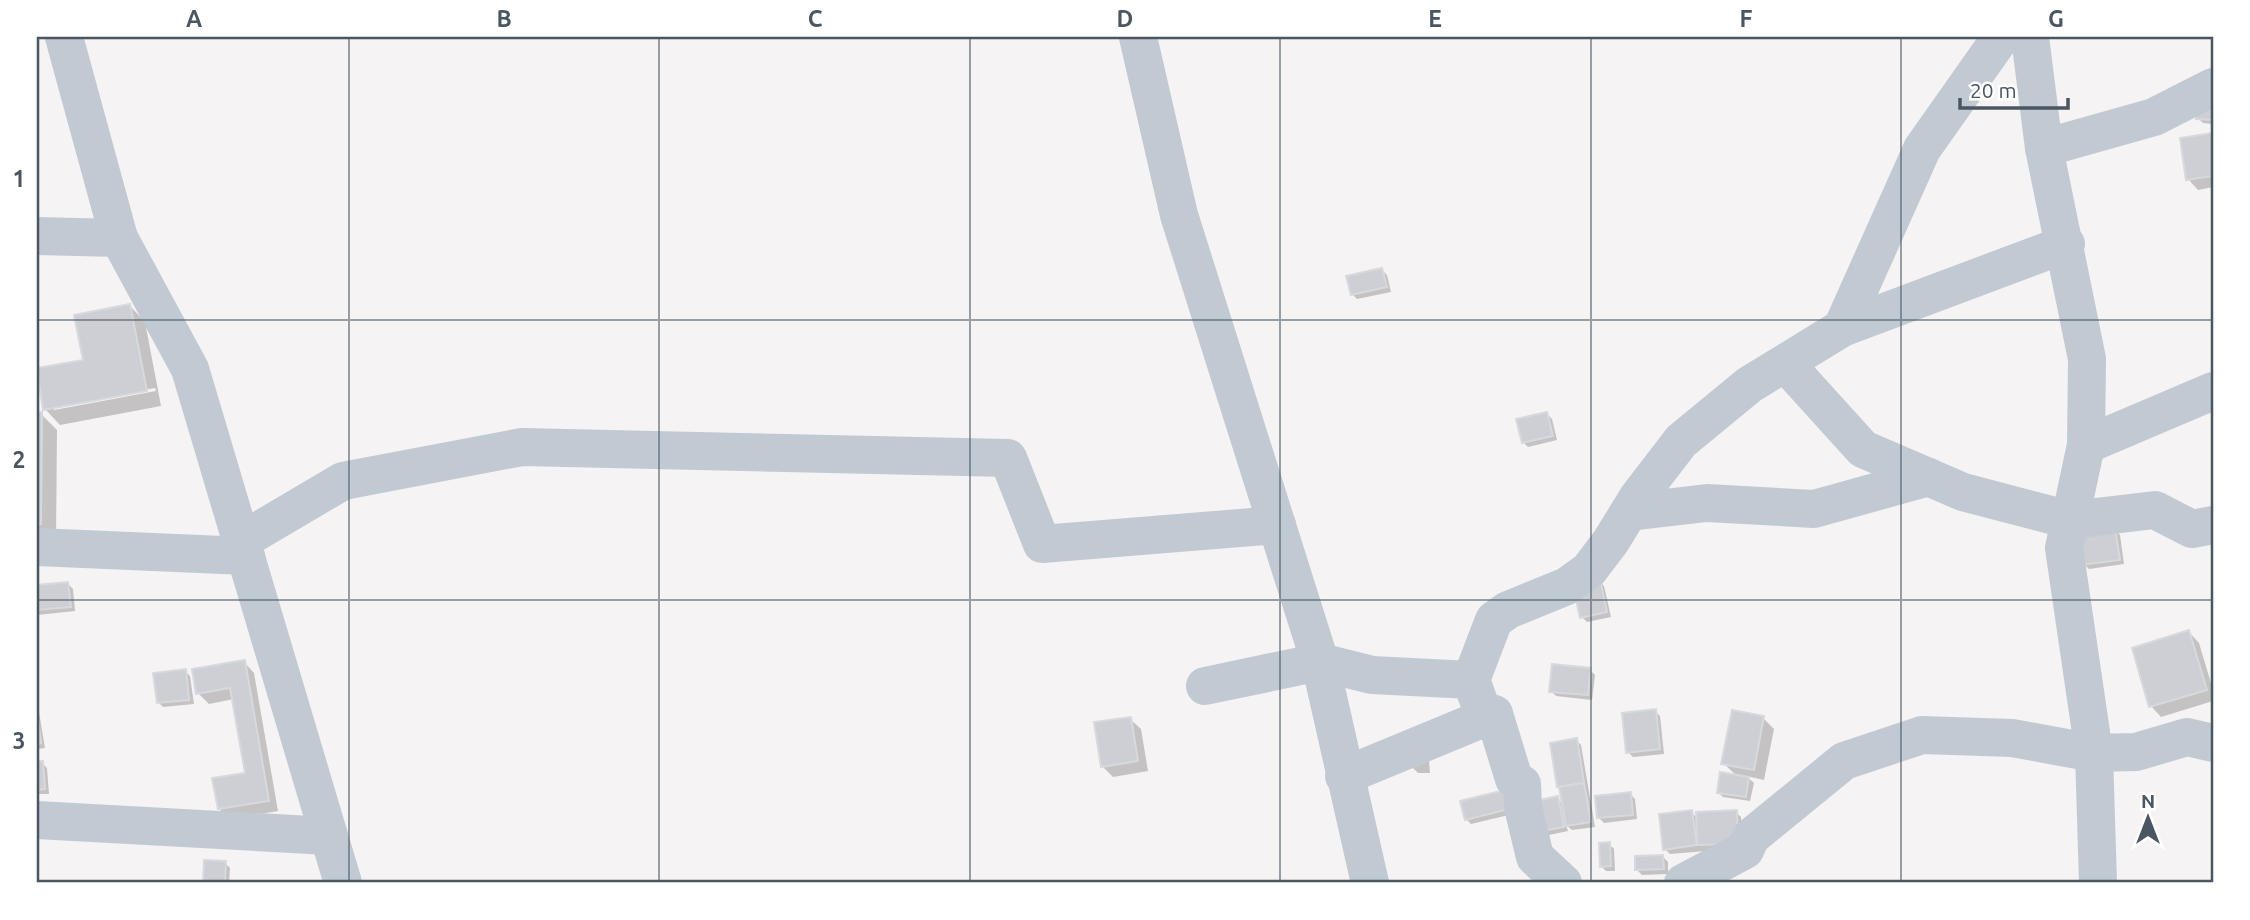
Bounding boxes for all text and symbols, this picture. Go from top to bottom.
text: A [186,6,202,31]
text: B [496,6,512,31]
text: C [808,6,823,31]
text: D [1117,6,1133,31]
text: E [1428,6,1442,31]
text: F [1740,6,1753,31]
text: G [2048,6,2064,31]
scale bar [1960,66,2068,110]
text: 20 m [1970,78,2017,102]
text: 1 [13,166,25,191]
text: 2 [13,447,25,472]
text: 3 [13,728,25,753]
north arrow [2114,783,2184,853]
text: N [2141,790,2155,812]

